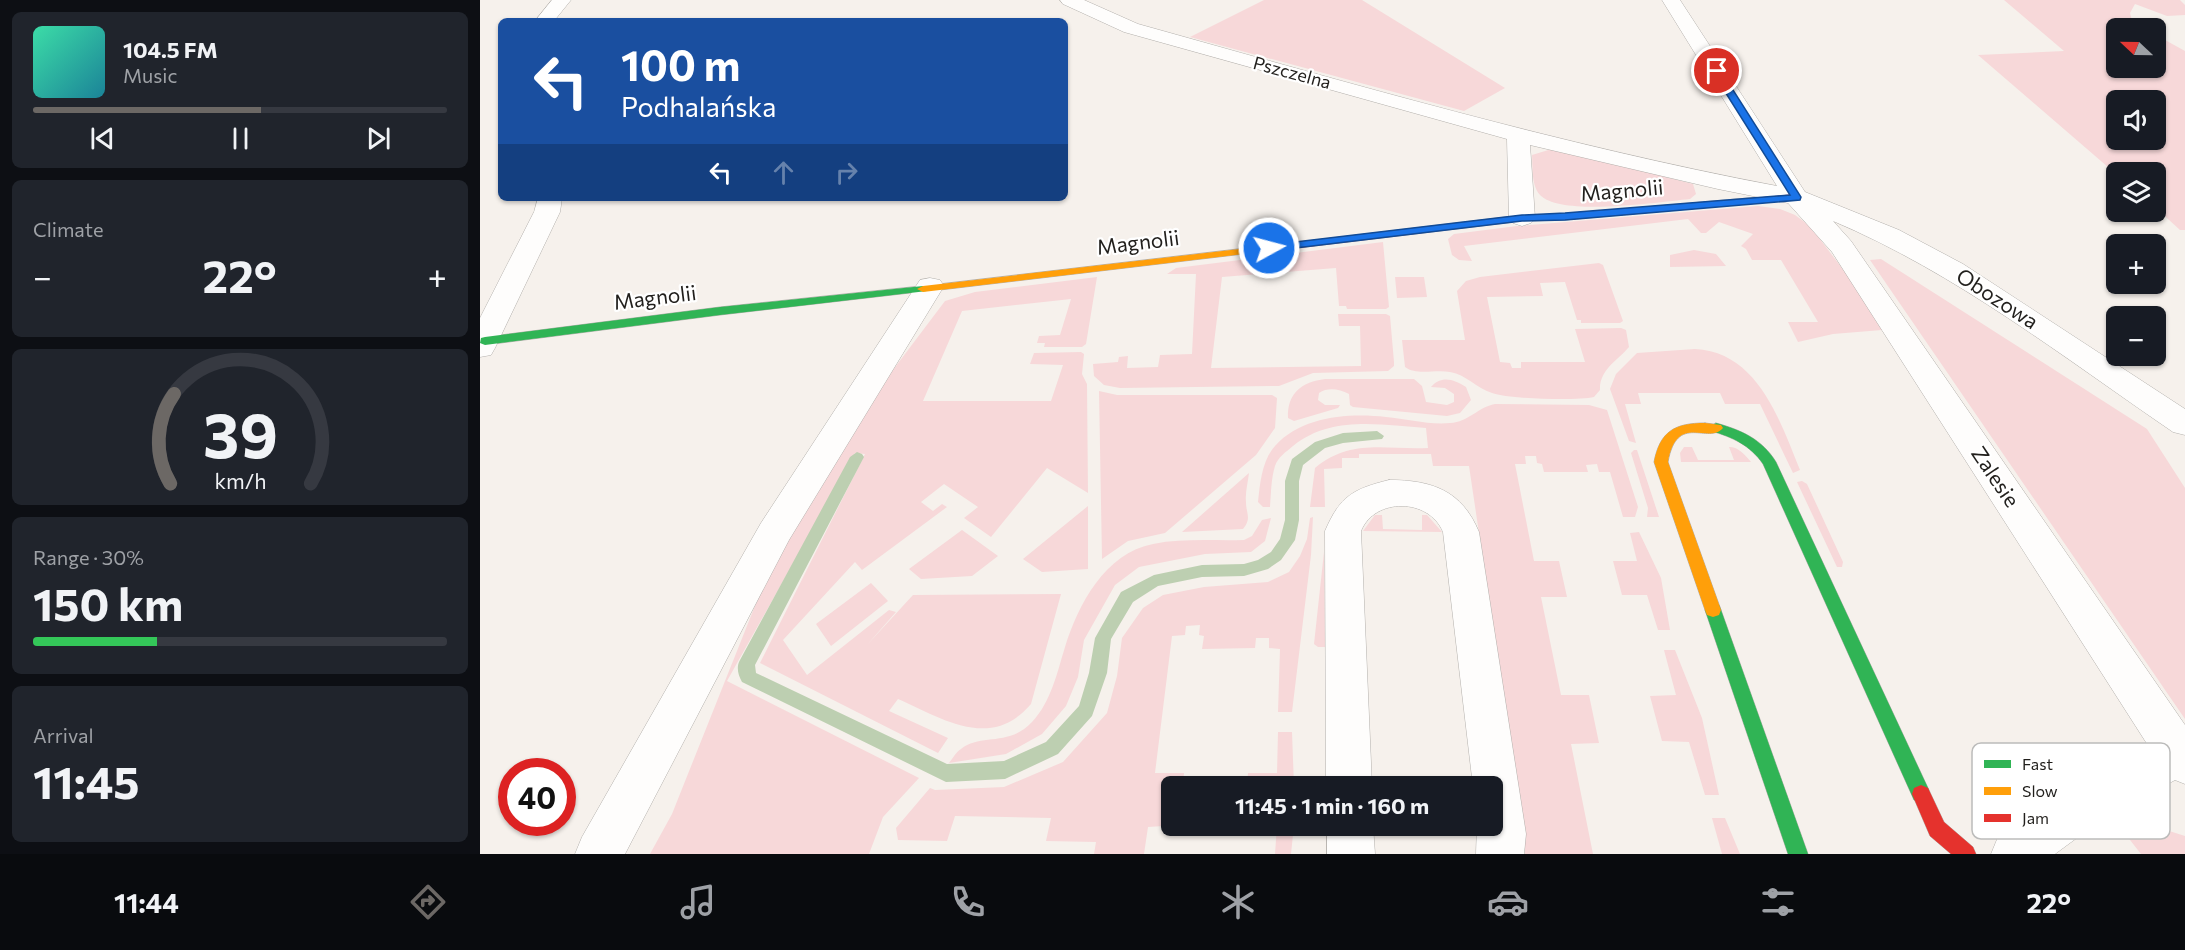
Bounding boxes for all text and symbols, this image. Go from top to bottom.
north arrow [2106,18,2166,78]
map controls [2106,18,2166,366]
text: 104.5 FM [123,36,218,63]
text: 100 m [621,38,741,90]
icon: left [522,42,600,120]
pin [1691,45,1742,96]
street label: Pszczelna [1251,51,1334,93]
icon: arrive [1700,54,1733,87]
text: Music [123,63,177,87]
text: Podhalańska [621,90,776,123]
button: sound [2106,90,2166,150]
icon: previous [86,122,119,155]
icon: pause [224,122,257,155]
icon: next [362,122,395,155]
icon: left [704,156,737,189]
icon: ahead [767,156,800,189]
icon: right [830,156,863,189]
button: layers [2106,162,2166,222]
street label: Magnolii [1579,173,1664,206]
position arrow [1237,216,1301,280]
text: Climate [33,217,103,241]
street label: Magnolii [1095,224,1181,259]
button: + [2106,234,2166,294]
text: 22° [203,247,277,302]
text: − [33,255,52,296]
text: + [428,255,447,296]
street label: Obozowa [1952,262,2043,333]
street label: Magnolii [612,279,698,314]
button: − [2106,306,2166,366]
text: 39 [203,395,277,471]
street label: Zalesie [1967,441,2025,511]
text: km/h [214,467,266,493]
text: Range · 30% [33,545,144,569]
text: 150 km [33,575,183,630]
text: Arrival [33,723,94,747]
legend [1972,743,2170,839]
text: 11:45 [33,753,139,808]
text: Fast [2022,754,2053,773]
speed limit sign: 40 [498,758,576,836]
text: Slow [2022,781,2058,800]
text: 11:45 · 1 min · 160 m [1235,792,1429,819]
text: Jam [2022,808,2049,827]
icon: directions [407,881,449,923]
icon: music [677,881,719,923]
icon: phone [947,881,989,923]
icon: climate [1217,881,1259,923]
icon: car [1487,881,1529,923]
icon: filters [1757,881,1799,923]
text: 11:44 [114,886,179,919]
text: 22° [2026,886,2071,919]

